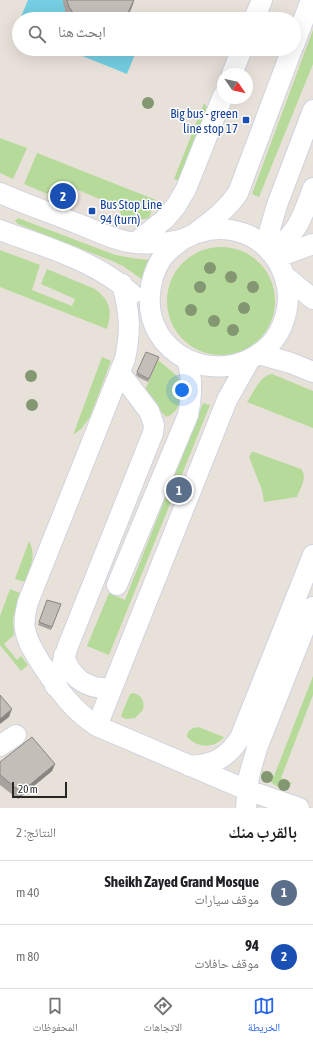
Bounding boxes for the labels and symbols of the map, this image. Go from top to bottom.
north arrow [217,68,253,104]
place label: Big bus - green line stop 17 [170,106,238,136]
marker: Big bus - green line stop 17 [241,115,251,125]
pin: 2 [50,181,76,211]
place label: Bus Stop Line 94 (turn) [100,197,162,227]
marker: Bus Stop Line 94 (turn) [87,206,97,216]
your location [172,380,192,400]
pin: 1 [166,475,192,505]
scale bar [12,780,67,799]

